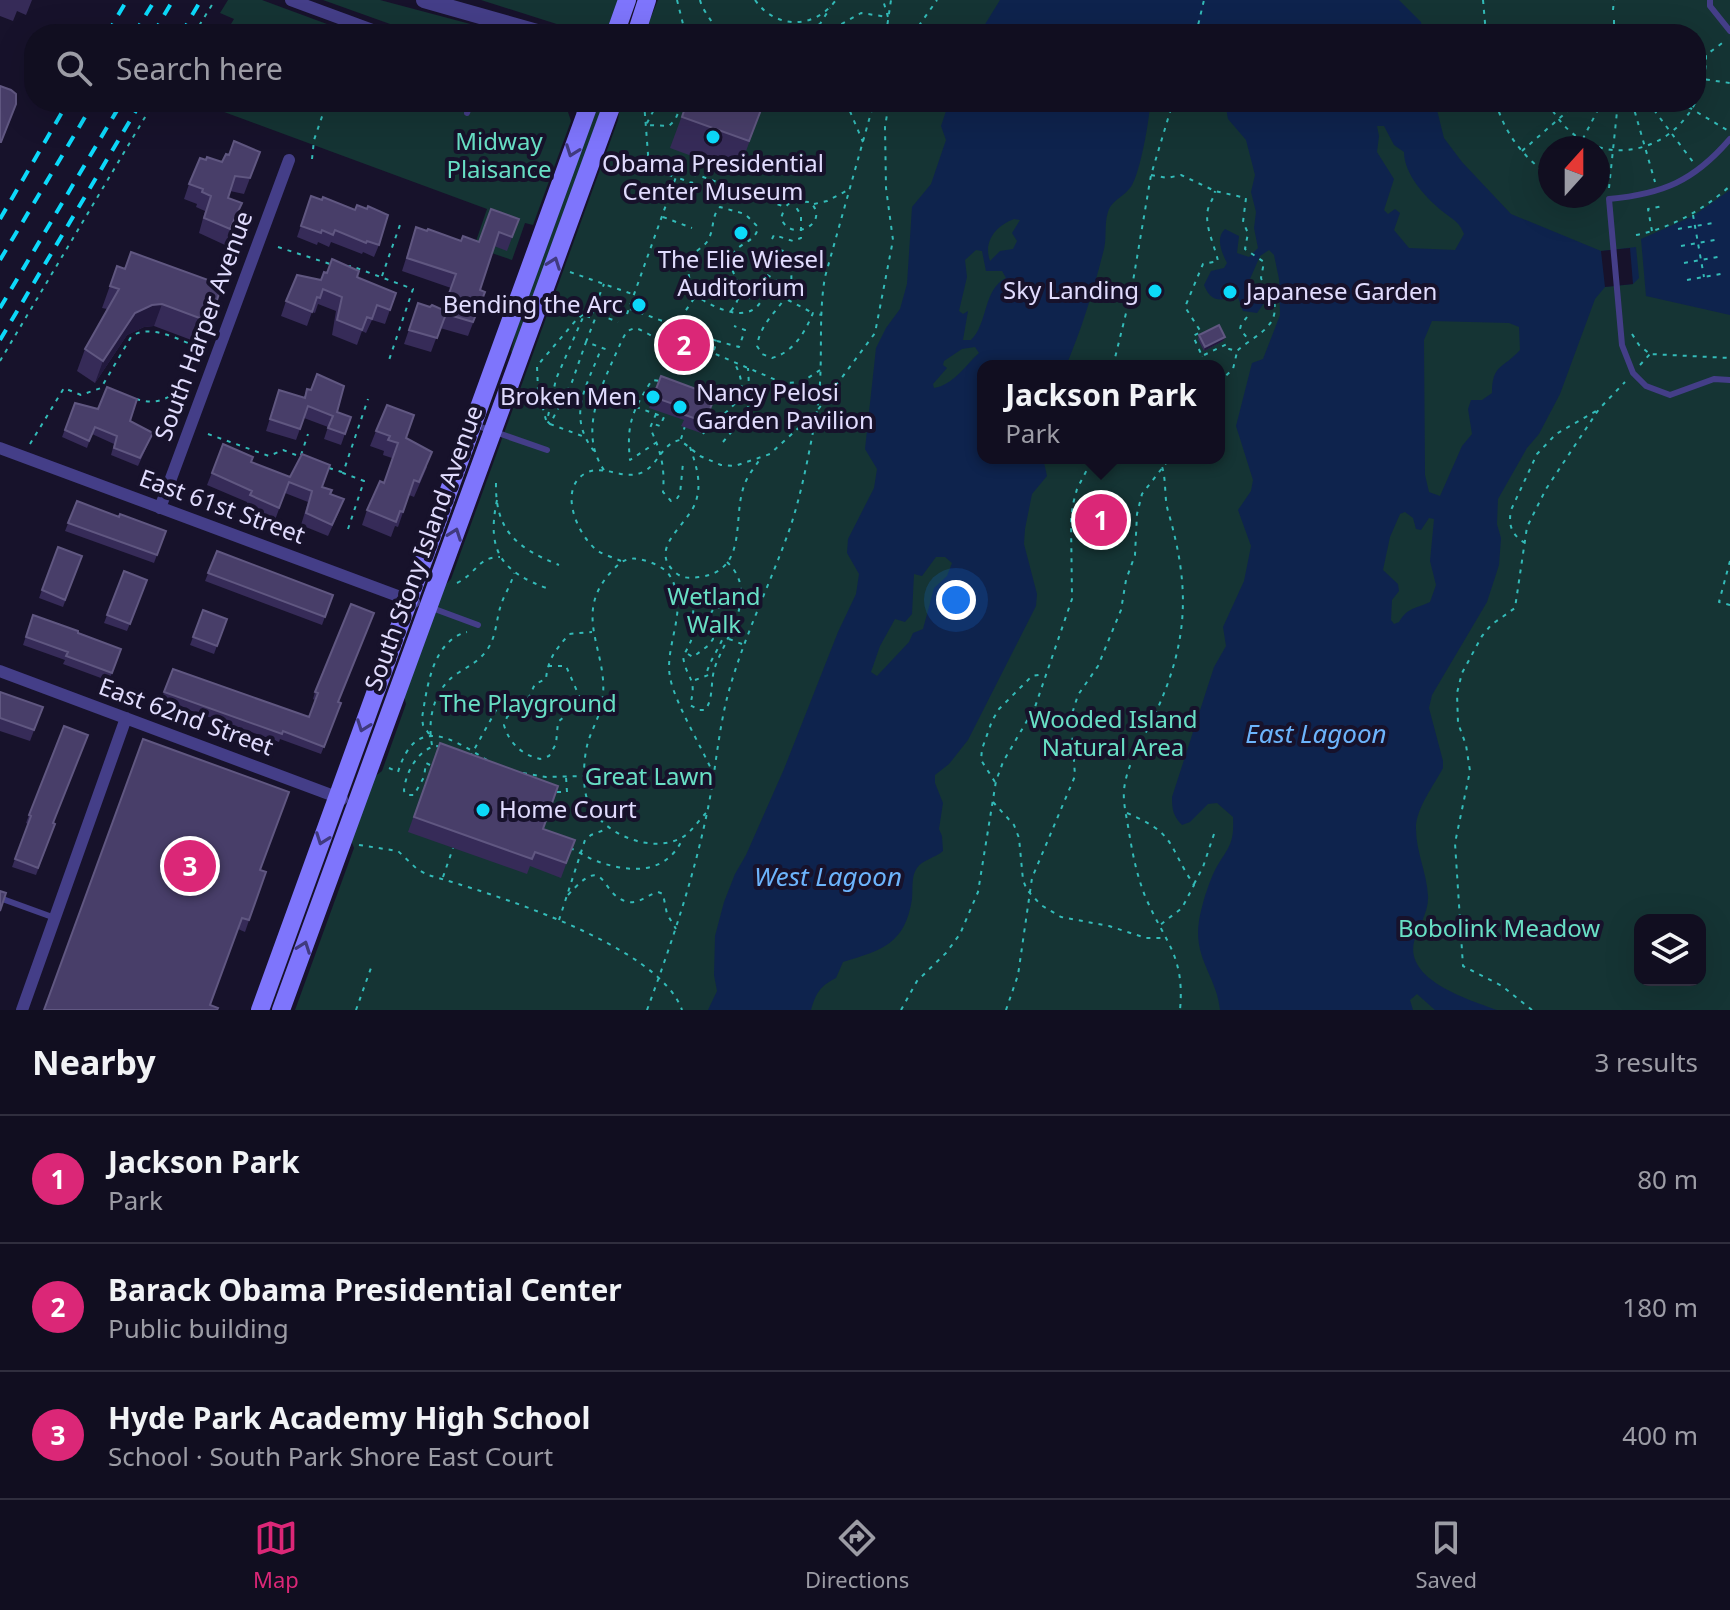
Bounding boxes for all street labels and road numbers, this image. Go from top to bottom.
street label: South Harper Avenue [146,206,260,445]
street label: South Stony Island Avenue [356,400,490,695]
street label: East 61st Street [135,460,310,551]
street label: East 62nd Street [95,669,279,763]

